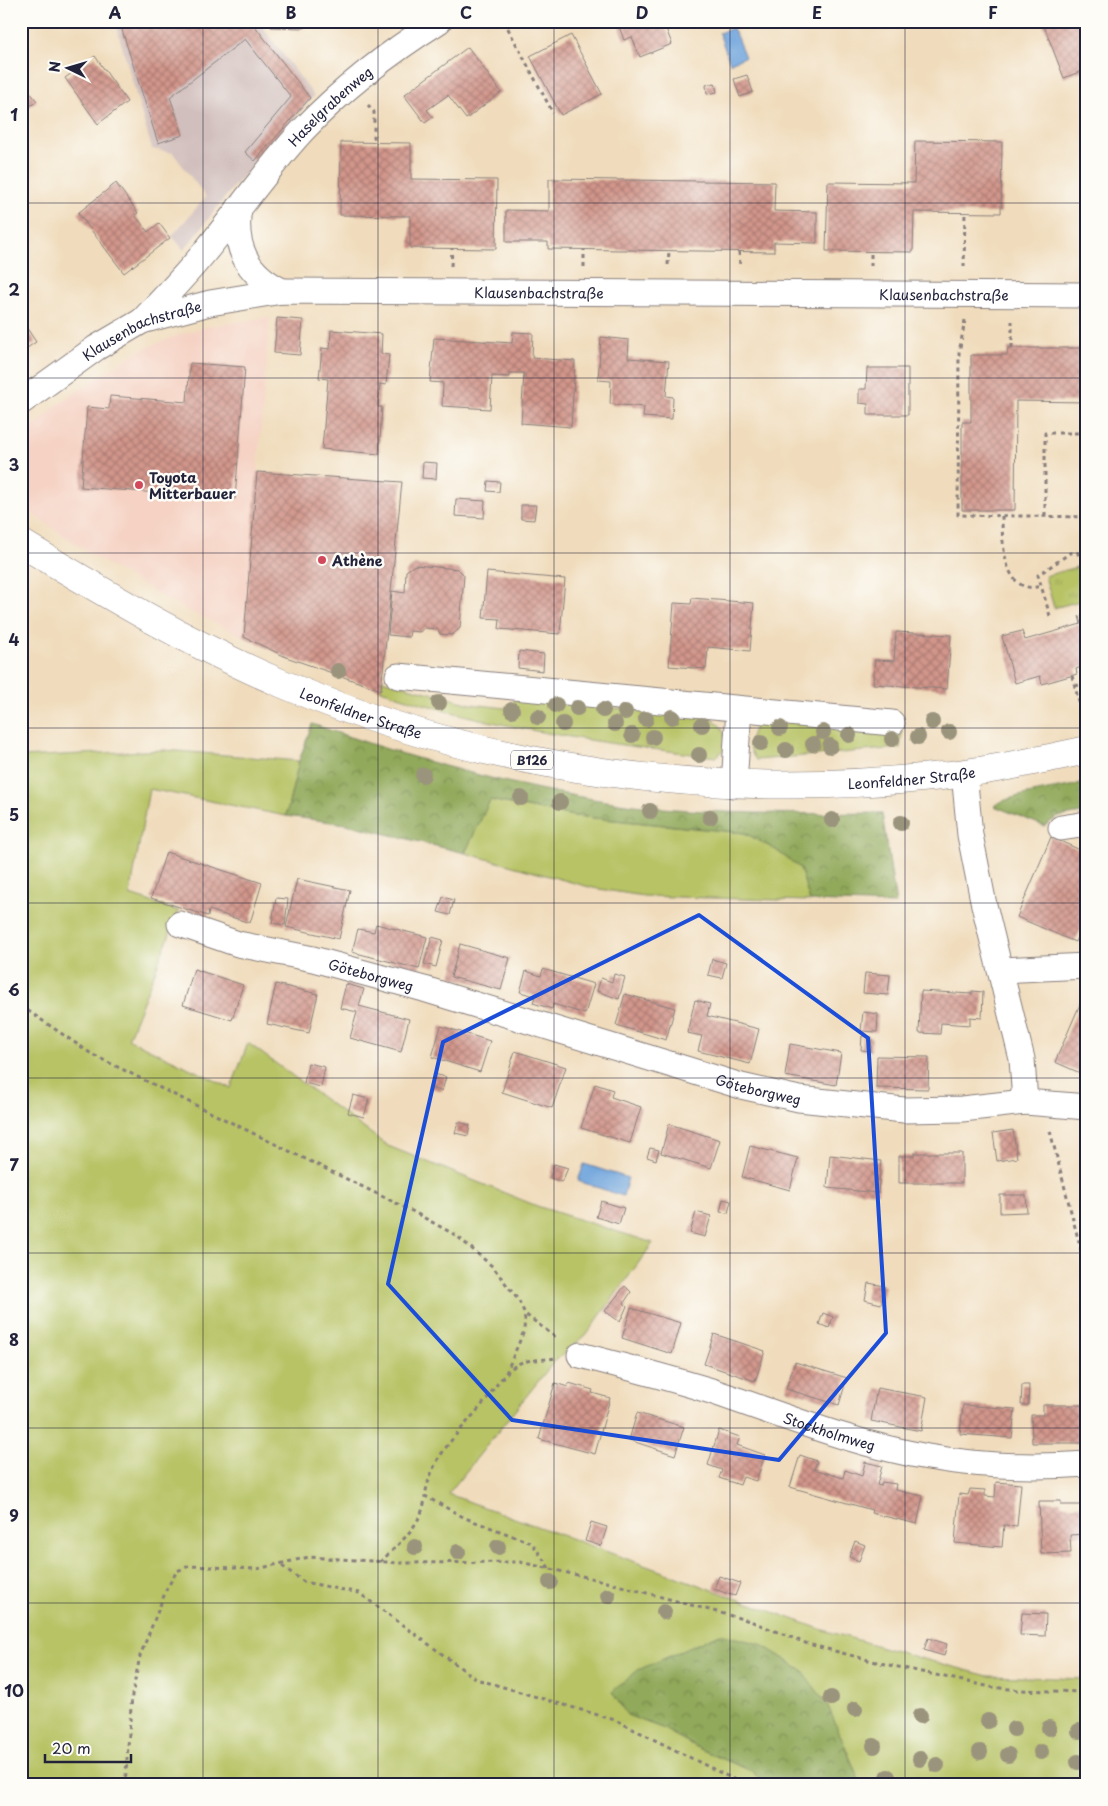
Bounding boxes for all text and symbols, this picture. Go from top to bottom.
text: A [109,0,122,24]
text: B [286,0,297,24]
text: C [460,0,472,24]
text: D [636,0,648,24]
text: E [812,0,822,24]
text: F [988,0,998,24]
north arrow [42,42,92,92]
text: N [44,60,65,73]
street label: Haselgrabenweg [283,61,377,151]
text: 1 [10,102,18,126]
text: 2 [8,277,20,301]
street label: Klausenbachstraße [474,281,604,303]
street label: Klausenbachstraße [879,283,1009,305]
street label: Klausenbachstraße [78,295,204,365]
text: 3 [9,452,19,476]
place label: Toyota Mitterbauer [149,467,237,504]
marker: Toyota Mitterbauer [133,479,145,491]
place label: Athène [331,550,383,571]
marker: Athène [316,554,328,566]
text: 4 [9,627,20,651]
street label: Leonfeldner Straße [297,682,425,744]
road number: B126 [511,750,553,770]
street label: Leonfeldner Straße [847,761,977,794]
text: 5 [9,802,19,826]
street label: Göteborgweg [326,953,416,996]
text: 6 [8,977,20,1001]
street label: Göteborgweg [713,1068,803,1110]
text: 7 [9,1152,19,1176]
text: 8 [9,1327,19,1351]
street label: Stockholmweg [780,1407,878,1455]
text: 9 [9,1503,19,1527]
text: 10 [4,1678,24,1702]
scale bar [45,1731,131,1763]
text: 20 m [52,1736,91,1759]

